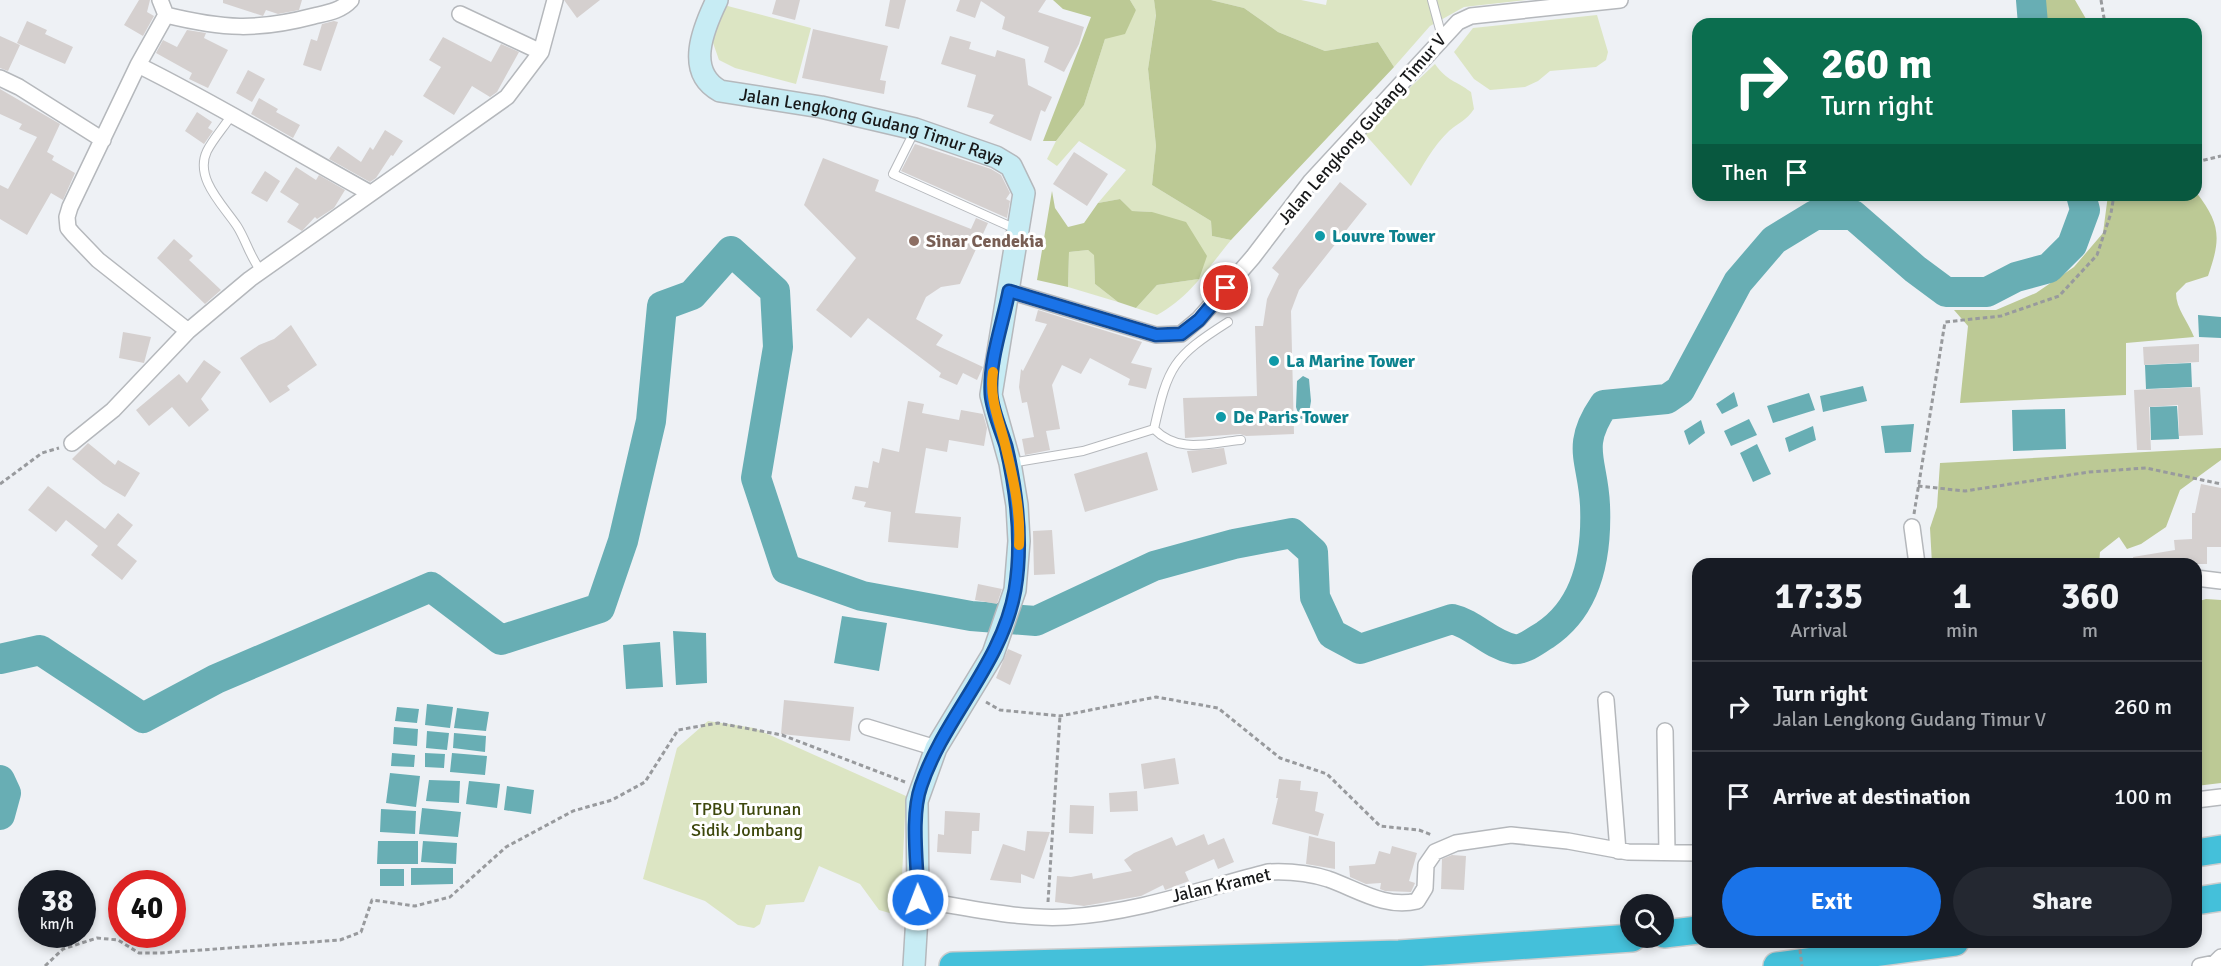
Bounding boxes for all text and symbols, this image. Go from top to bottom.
street label: Jalan Lengkong Gudang Timur V [1273,29,1451,229]
text: 260 m [1821,39,1932,90]
icon: right [1722,42,1800,120]
street label: Jalan Lengkong Gudang Timur Raya [738,83,1009,171]
text: Turn right [1821,90,1934,123]
icon: arrive [1780,156,1813,189]
text: Then [1722,159,1768,186]
place label: Louvre Tower [1332,225,1436,247]
marker: Louvre Tower [1313,229,1327,243]
place label: Sinar Cendekia [926,230,1044,252]
marker: Sinar Cendekia [907,234,921,248]
pin [1200,262,1251,313]
icon: arrive [1209,271,1242,304]
place label: La Marine Tower [1286,350,1416,372]
marker: La Marine Tower [1267,354,1281,368]
place label: De Paris Tower [1233,406,1350,428]
marker: De Paris Tower [1214,410,1228,424]
text: 17:35 [1775,574,1863,619]
text: 1 [1952,574,1972,619]
text: 360 [2061,574,2119,619]
text: Arrival [1790,618,1848,643]
text: min [1946,618,1978,643]
text: m [2082,618,2098,643]
text: Turn right [1773,680,1868,707]
icon: right [1722,690,1755,723]
text: 260 m [2114,693,2172,720]
text: Jalan Lengkong Gudang Timur V [1773,707,2046,732]
icon: arrive [1722,780,1755,813]
text: Arrive at destination [1773,783,1970,810]
text: 100 m [2114,783,2172,810]
park label: TPBU Turunan Sidik Jombang [691,798,803,841]
street label: Jalan Kramet [1169,863,1273,907]
button: Exit [1722,867,1941,936]
button: Share [1953,867,2172,936]
position arrow [886,868,950,932]
speed limit sign: 40 [108,870,186,948]
text: 38 [41,883,73,920]
map controls [1620,894,1674,948]
button: search [1620,894,1674,948]
text: km/h [40,915,74,933]

